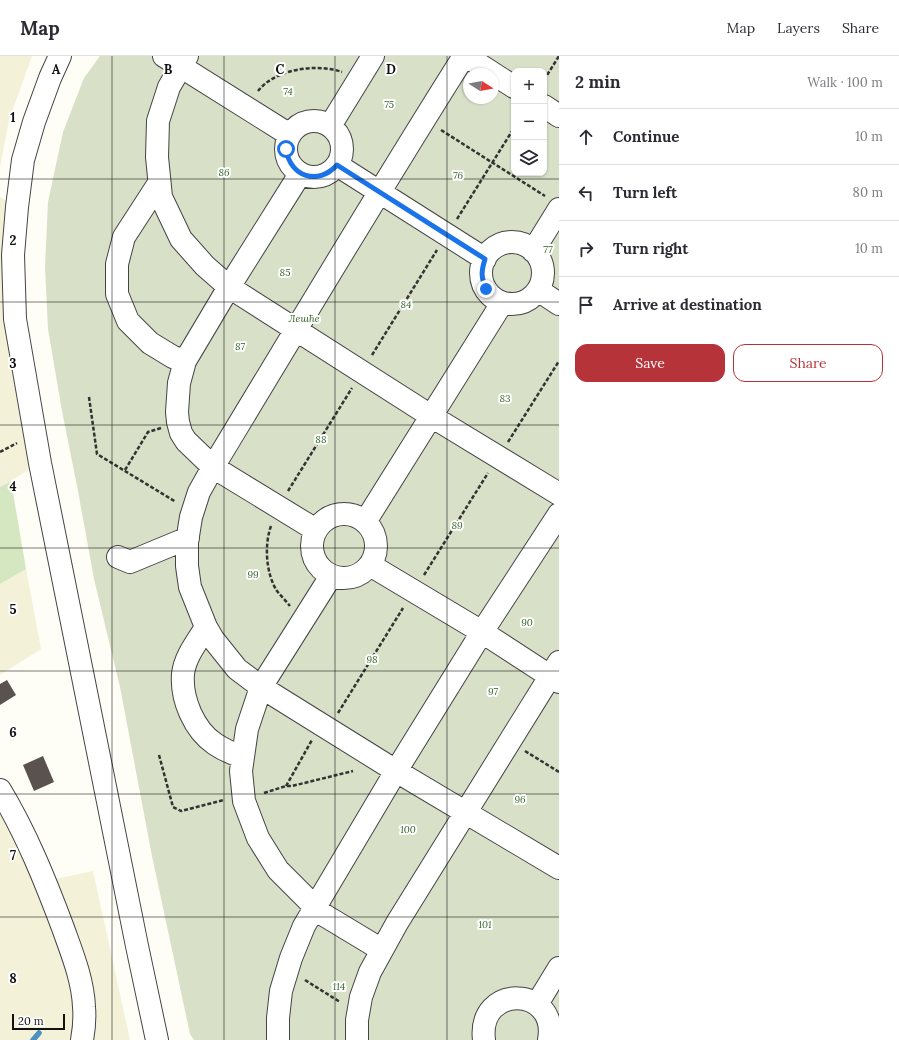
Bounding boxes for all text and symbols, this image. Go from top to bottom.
text: Map [20,16,60,40]
text: Map [727,19,755,37]
text: Layers [777,19,820,37]
text: Share [842,19,879,37]
text: A [52,61,61,78]
text: B [164,61,173,78]
text: C [276,61,285,78]
text: D [386,61,396,78]
north arrow [463,68,499,104]
map controls [511,68,547,176]
button: + [511,68,547,104]
text: 2 min [575,71,621,93]
text: Walk · 100 m [807,74,883,91]
park label: 74 [283,85,293,98]
park label: 75 [384,98,394,111]
button: − [511,104,547,140]
text: 1 [10,109,16,126]
icon: ahead [575,126,597,148]
text: Continue [613,127,679,146]
text: 10 m [855,128,883,145]
route start [277,140,295,158]
button: layers [511,140,547,176]
park label: 86 [218,166,230,179]
park label: 76 [453,169,463,182]
icon: left [575,182,597,204]
text: Turn left [613,183,677,202]
text: 80 m [853,184,883,201]
text: 2 [10,232,17,249]
icon: right [575,238,597,260]
text: Turn right [613,239,689,258]
text: 10 m [855,240,883,257]
park label: 77 [543,243,553,256]
park label: 85 [280,266,290,279]
route end [477,280,495,298]
icon: arrive [575,294,597,316]
text: Arrive at destination [613,295,762,314]
park label: 84 [401,298,411,311]
park label: Лешће [289,312,320,325]
park label: 87 [235,340,246,353]
button: Save [575,344,725,382]
button: Share [733,344,883,382]
text: 3 [9,355,17,372]
park label: 83 [499,392,511,405]
park label: 88 [315,433,327,446]
text: 4 [9,478,17,495]
park label: 89 [451,519,463,532]
park label: 99 [247,568,259,581]
text: 5 [9,601,17,618]
park label: 90 [521,616,533,629]
park label: 98 [366,653,378,666]
park label: 97 [488,685,498,698]
text: 6 [9,724,17,741]
park label: 96 [514,793,526,806]
park label: 100 [400,823,416,836]
text: 7 [10,847,16,864]
park label: 101 [478,918,492,931]
text: 8 [9,970,17,987]
park label: 114 [333,980,345,993]
scale bar [12,1012,65,1031]
text: 20 m [18,1014,43,1028]

